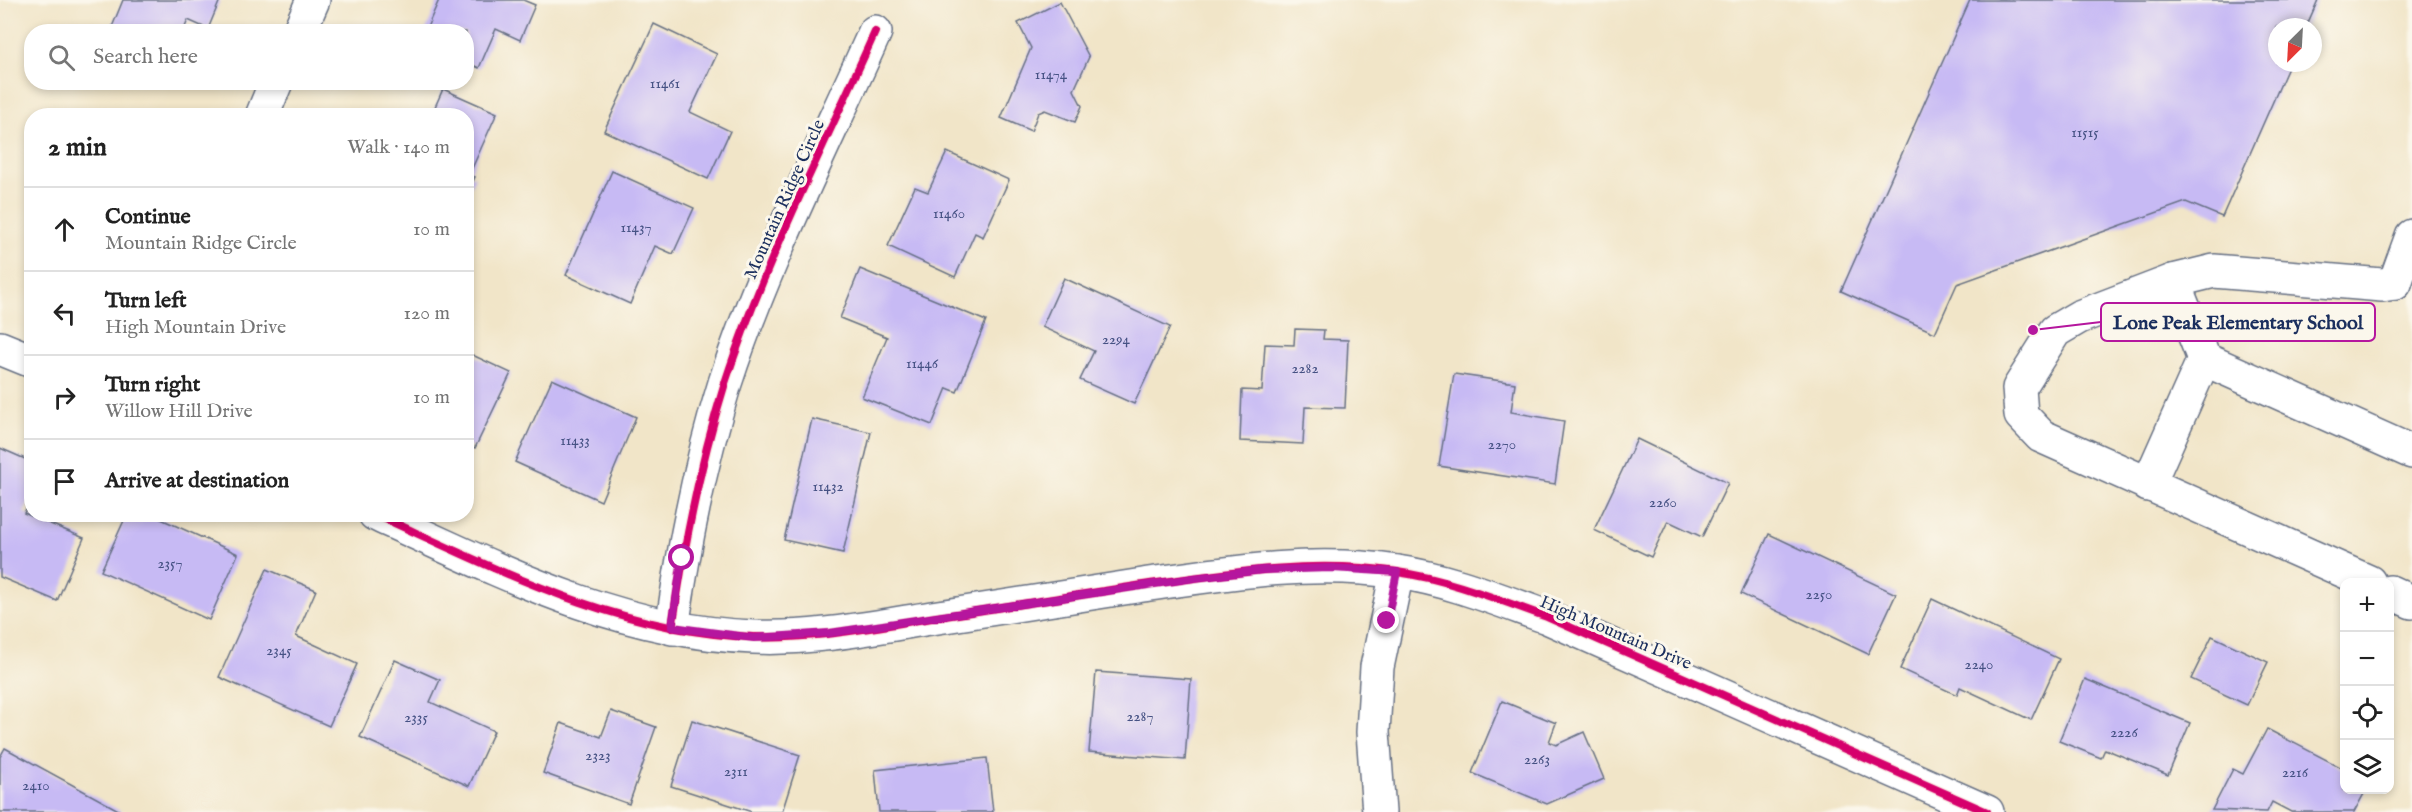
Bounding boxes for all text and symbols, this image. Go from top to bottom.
north arrow [2268,18,2322,72]
search box [24,24,474,90]
icon: search [45,41,78,74]
text: Search here [93,43,198,71]
house number: 11474 [1035,65,1068,84]
house number: 11461 [650,74,680,93]
street label: Mountain Ridge Circle [740,116,831,283]
house number: 11515 [2071,123,2099,142]
text: 2 min [48,131,107,164]
text: Walk · 140 m [347,135,450,160]
text: Continue [105,203,191,231]
house number: 11460 [933,204,965,223]
icon: ahead [48,213,81,246]
text: 10 m [413,217,450,242]
house number: 11437 [620,218,652,237]
text: Mountain Ridge Circle [105,231,297,256]
text: Turn left [105,287,187,315]
icon: left [48,297,81,330]
text: 120 m [404,301,450,326]
callout: Lone Peak Elementary School [2101,303,2375,341]
text: Lone Peak Elementary School [2113,311,2364,336]
text: High Mountain Drive [105,315,286,340]
house number: 2294 [1102,330,1131,349]
house number: 11446 [906,354,939,373]
house number: 2282 [1292,359,1319,378]
text: Turn right [105,371,200,399]
icon: right [48,381,81,414]
text: 10 m [413,385,450,410]
text: Willow Hill Drive [105,399,253,424]
house number: 11433 [560,431,590,450]
house number: 2270 [1488,435,1516,454]
icon: arrive [48,465,81,498]
text: Arrive at destination [105,467,289,495]
house number: 11432 [812,477,844,496]
house number: 2260 [1649,493,1677,512]
route start [668,544,694,570]
house number: 2357 [157,554,183,573]
map controls [2340,578,2394,794]
button: + [2340,578,2394,632]
house number: 2250 [1806,585,1832,604]
street label: High Mountain Drive [1536,591,1695,676]
route end [1373,607,1399,633]
button: − [2340,632,2394,686]
house number: 2345 [266,641,292,660]
house number: 2240 [1965,655,1993,674]
button: locate [2340,686,2394,740]
house number: 2287 [1127,707,1153,726]
house number: 2335 [404,708,428,727]
house number: 2226 [2110,723,2138,742]
button: layers [2340,740,2394,794]
house number: 2323 [585,746,611,765]
house number: 2263 [1524,750,1550,769]
house number: 2311 [724,762,748,781]
house number: 2216 [2282,763,2309,782]
house number: 2410 [22,776,50,795]

